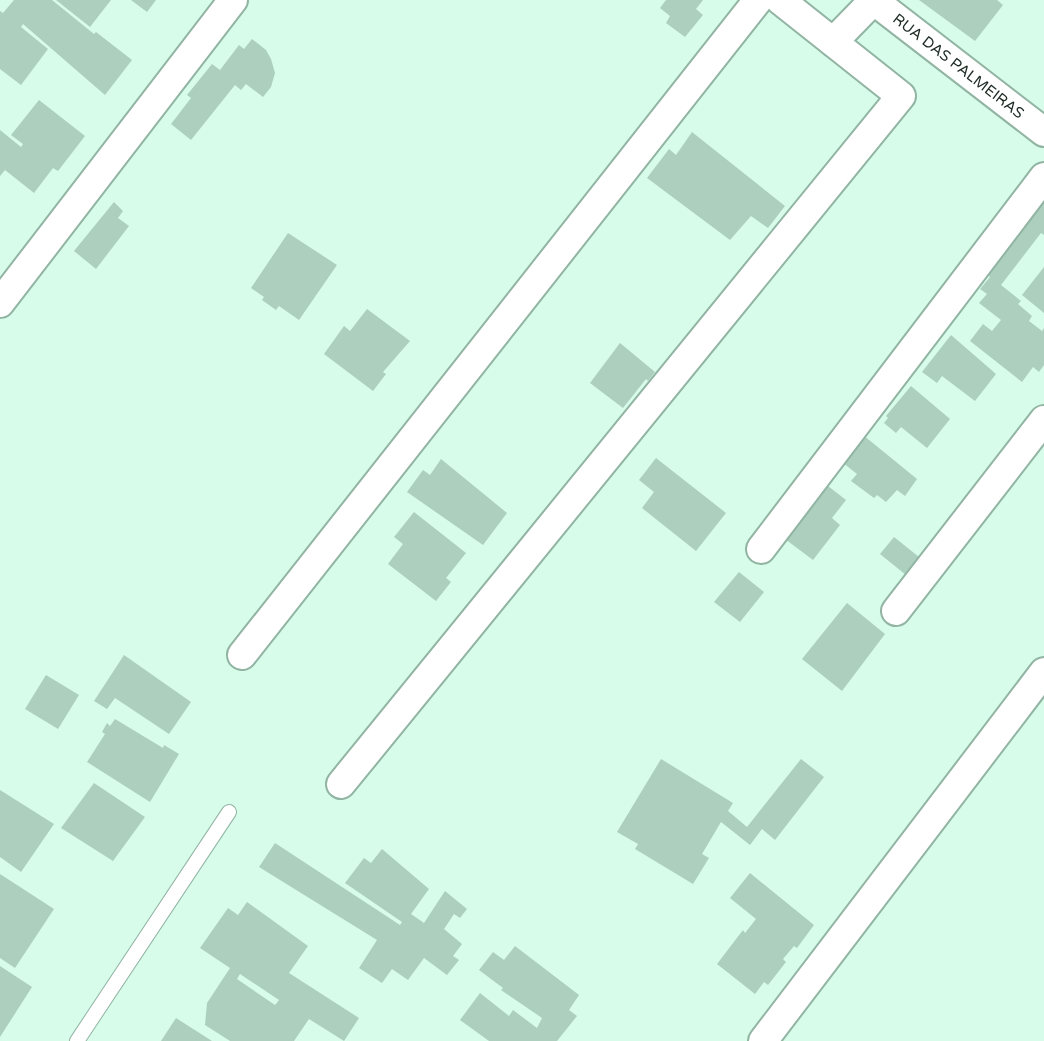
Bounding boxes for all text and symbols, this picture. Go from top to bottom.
street label: RUA DAS PALMEIRAS [889,10,1028,122]

